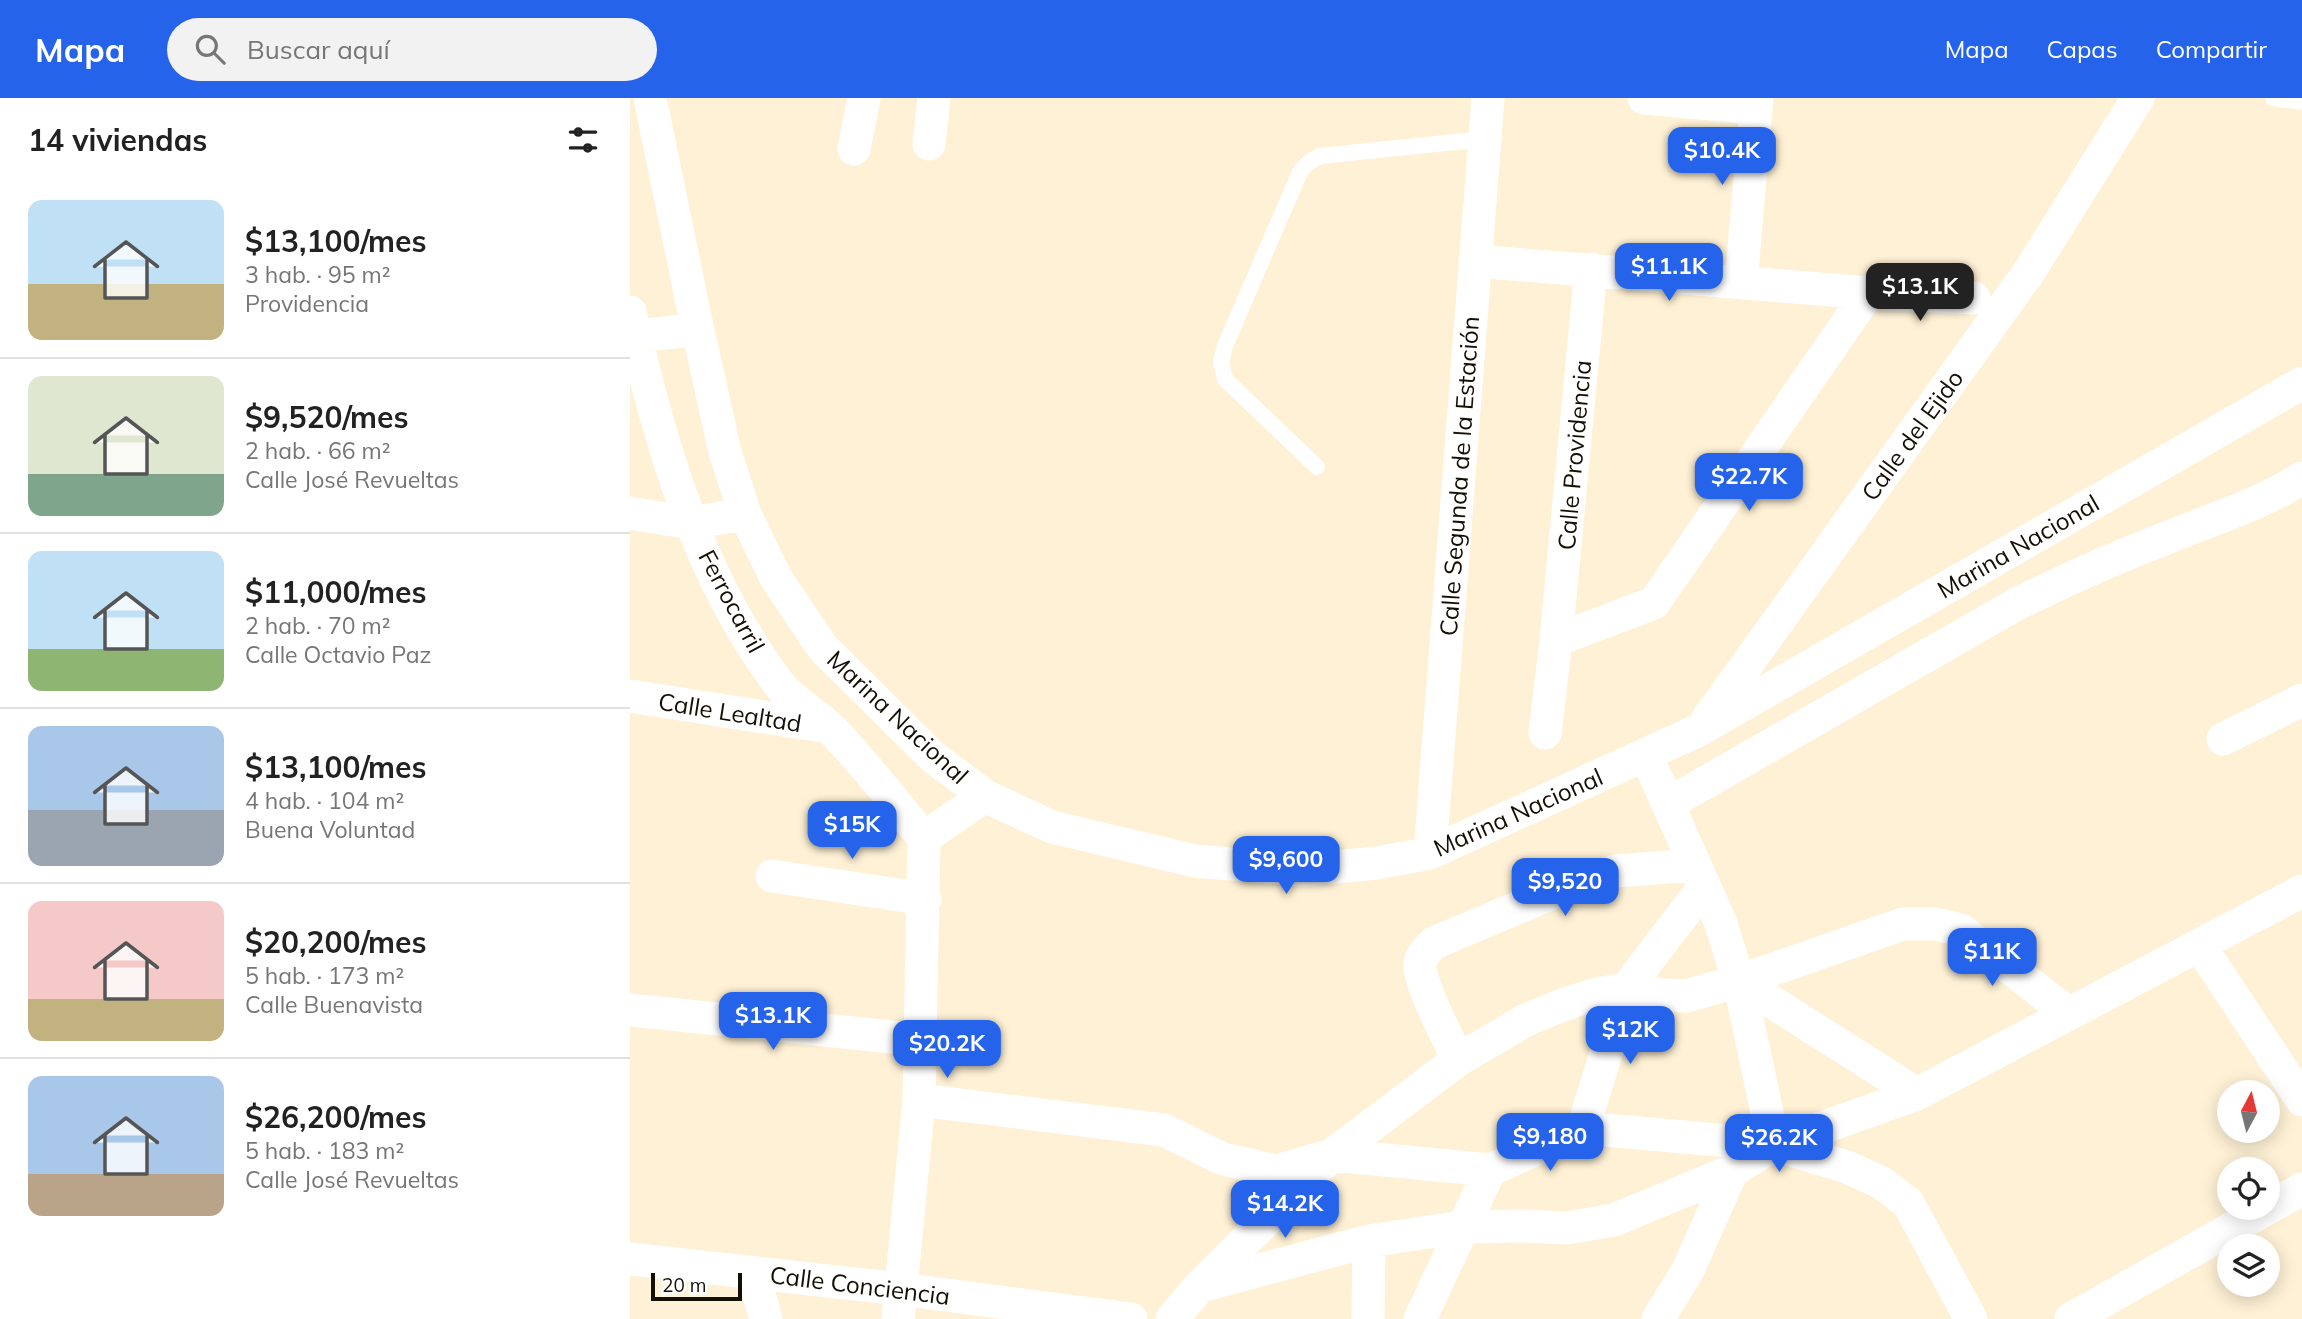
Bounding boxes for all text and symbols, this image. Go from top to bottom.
search box [167,18,657,81]
text: Mapa [35,29,125,70]
icon: search [191,30,229,68]
text: Buscar aquí [247,33,390,66]
text: Mapa [1945,34,2009,64]
text: Capas [2047,34,2118,64]
text: Compartir [2156,34,2267,64]
text: 14 viviendas [28,121,207,159]
icon: filters [564,121,602,159]
pin: $10.4K [1665,127,1779,187]
text: $10.4K [1684,135,1760,164]
text: $13,100/mes [245,222,427,260]
icon: home [84,228,168,312]
pin: $11.1K [1612,244,1726,303]
text: $11.1K [1631,251,1707,280]
text: 3 hab. · 95 m² [245,260,390,289]
pin: $13.1K [1863,264,1977,323]
text: $13.1K [1882,271,1958,300]
text: Providencia [245,289,369,318]
street label: Calle Segunda de la Estación [1433,315,1485,637]
street label: Calle Providencia [1551,359,1597,551]
street label: Calle del Ejido [1855,364,1969,506]
text: $9,520/mes [245,398,409,436]
icon: home [84,404,168,488]
text: 2 hab. · 66 m² [245,436,390,465]
pin: $22.7K [1692,454,1806,513]
text: $22.7K [1711,461,1787,490]
text: Calle José Revueltas [245,465,459,494]
street label: Marina Nacional [1932,488,2104,604]
street label: Ferrocarril [692,544,772,658]
text: $11,000/mes [245,573,427,611]
icon: home [84,579,168,663]
text: 2 hab. · 70 m² [245,611,390,640]
text: Calle Octavio Paz [245,640,431,669]
street label: Marina Nacional [821,644,975,790]
street label: Calle Lealtad [656,686,804,738]
text: $13,100/mes [245,748,427,786]
icon: home [84,754,168,838]
street label: Marina Nacional [1429,761,1607,863]
text: 4 hab. · 104 m² [245,786,404,815]
pin: $15K [811,802,893,861]
text: $15K [824,809,880,838]
text: Buena Voluntad [245,815,415,844]
pin: $9,600 [1229,836,1343,896]
text: $9,600 [1249,844,1323,873]
pin: $9,520 [1508,858,1622,918]
text: $9,520 [1528,866,1602,895]
text: $20,200/mes [245,923,427,961]
pin: $11K [1951,928,2033,988]
icon: home [84,929,168,1013]
text: $11K [1964,936,2020,965]
text: 5 hab. · 173 m² [245,961,404,990]
text: Calle Buenavista [245,990,423,1019]
pin: $13.1K [716,992,830,1052]
text: $13.1K [735,1000,811,1029]
pin: $12K [1589,1006,1671,1066]
text: $12K [1602,1014,1658,1043]
pin: $20.2K [890,1020,1004,1080]
text: $20.2K [909,1028,985,1057]
north arrow [2217,1080,2280,1143]
map controls [2217,1080,2280,1297]
text: $26,200/mes [245,1098,427,1136]
icon: home [84,1104,168,1188]
pin: $9,180 [1493,1114,1607,1173]
pin: $26.2K [1722,1114,1836,1174]
text: $9,180 [1513,1121,1587,1150]
text: $26.2K [1741,1122,1817,1151]
text: 5 hab. · 183 m² [245,1136,404,1165]
button: locate [2217,1157,2280,1220]
text: Calle José Revueltas [245,1165,459,1194]
pin: $14.2K [1228,1180,1342,1240]
text: $14.2K [1247,1188,1323,1217]
button: layers [2217,1234,2280,1297]
street label: Calle Conciencia [768,1259,952,1311]
scale bar [651,1270,742,1302]
text: 20 m [662,1273,706,1297]

